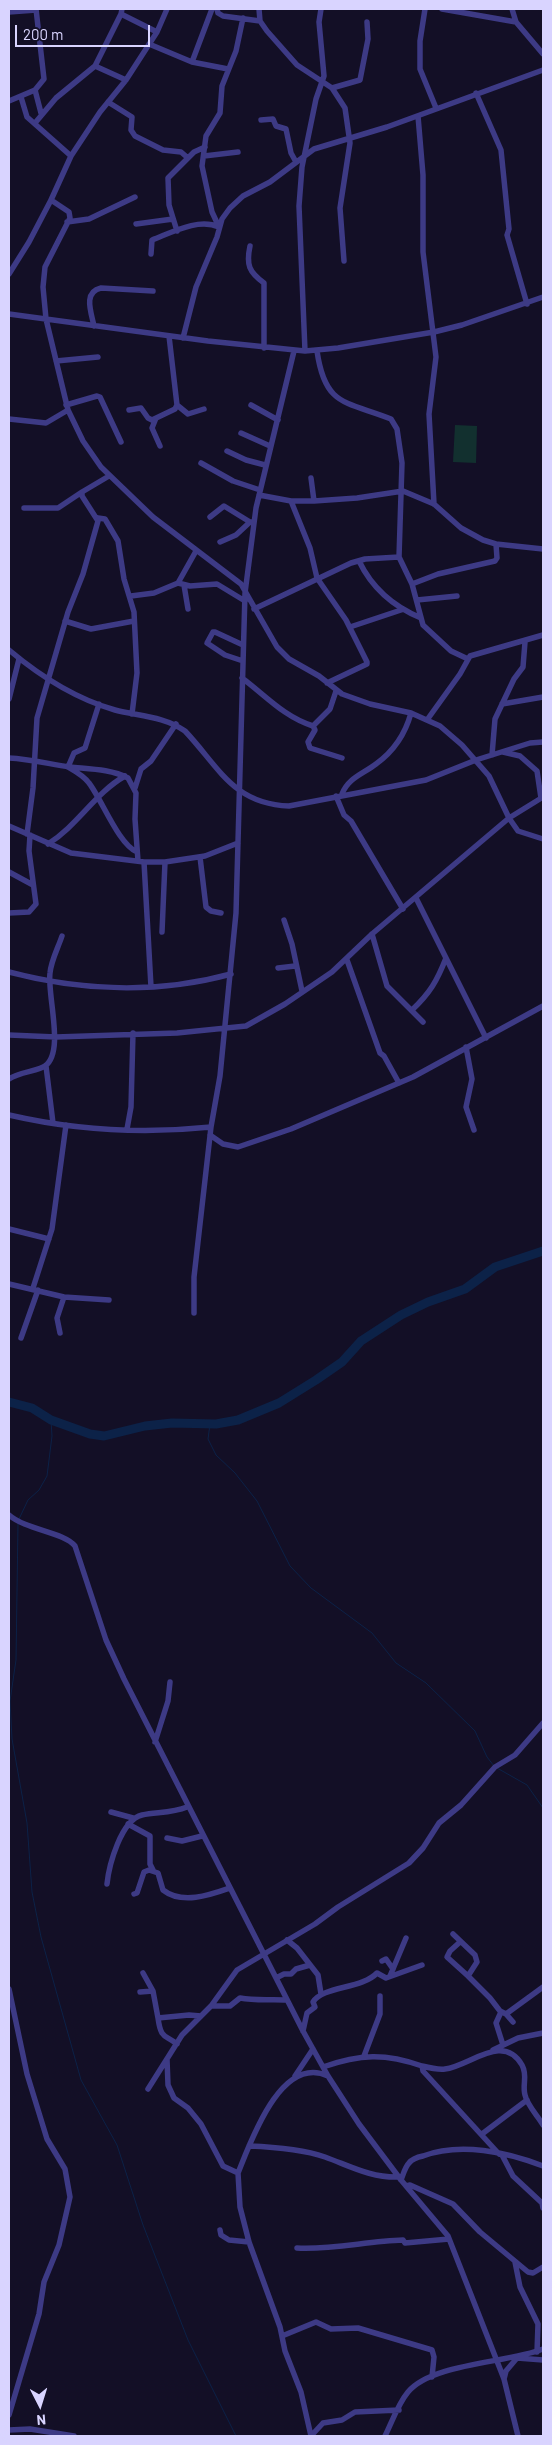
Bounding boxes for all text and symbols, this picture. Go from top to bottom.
scale bar [18,15,152,47]
text: 200 m [23,25,63,43]
north arrow [15,2380,65,2430]
text: N [36,2412,47,2429]

